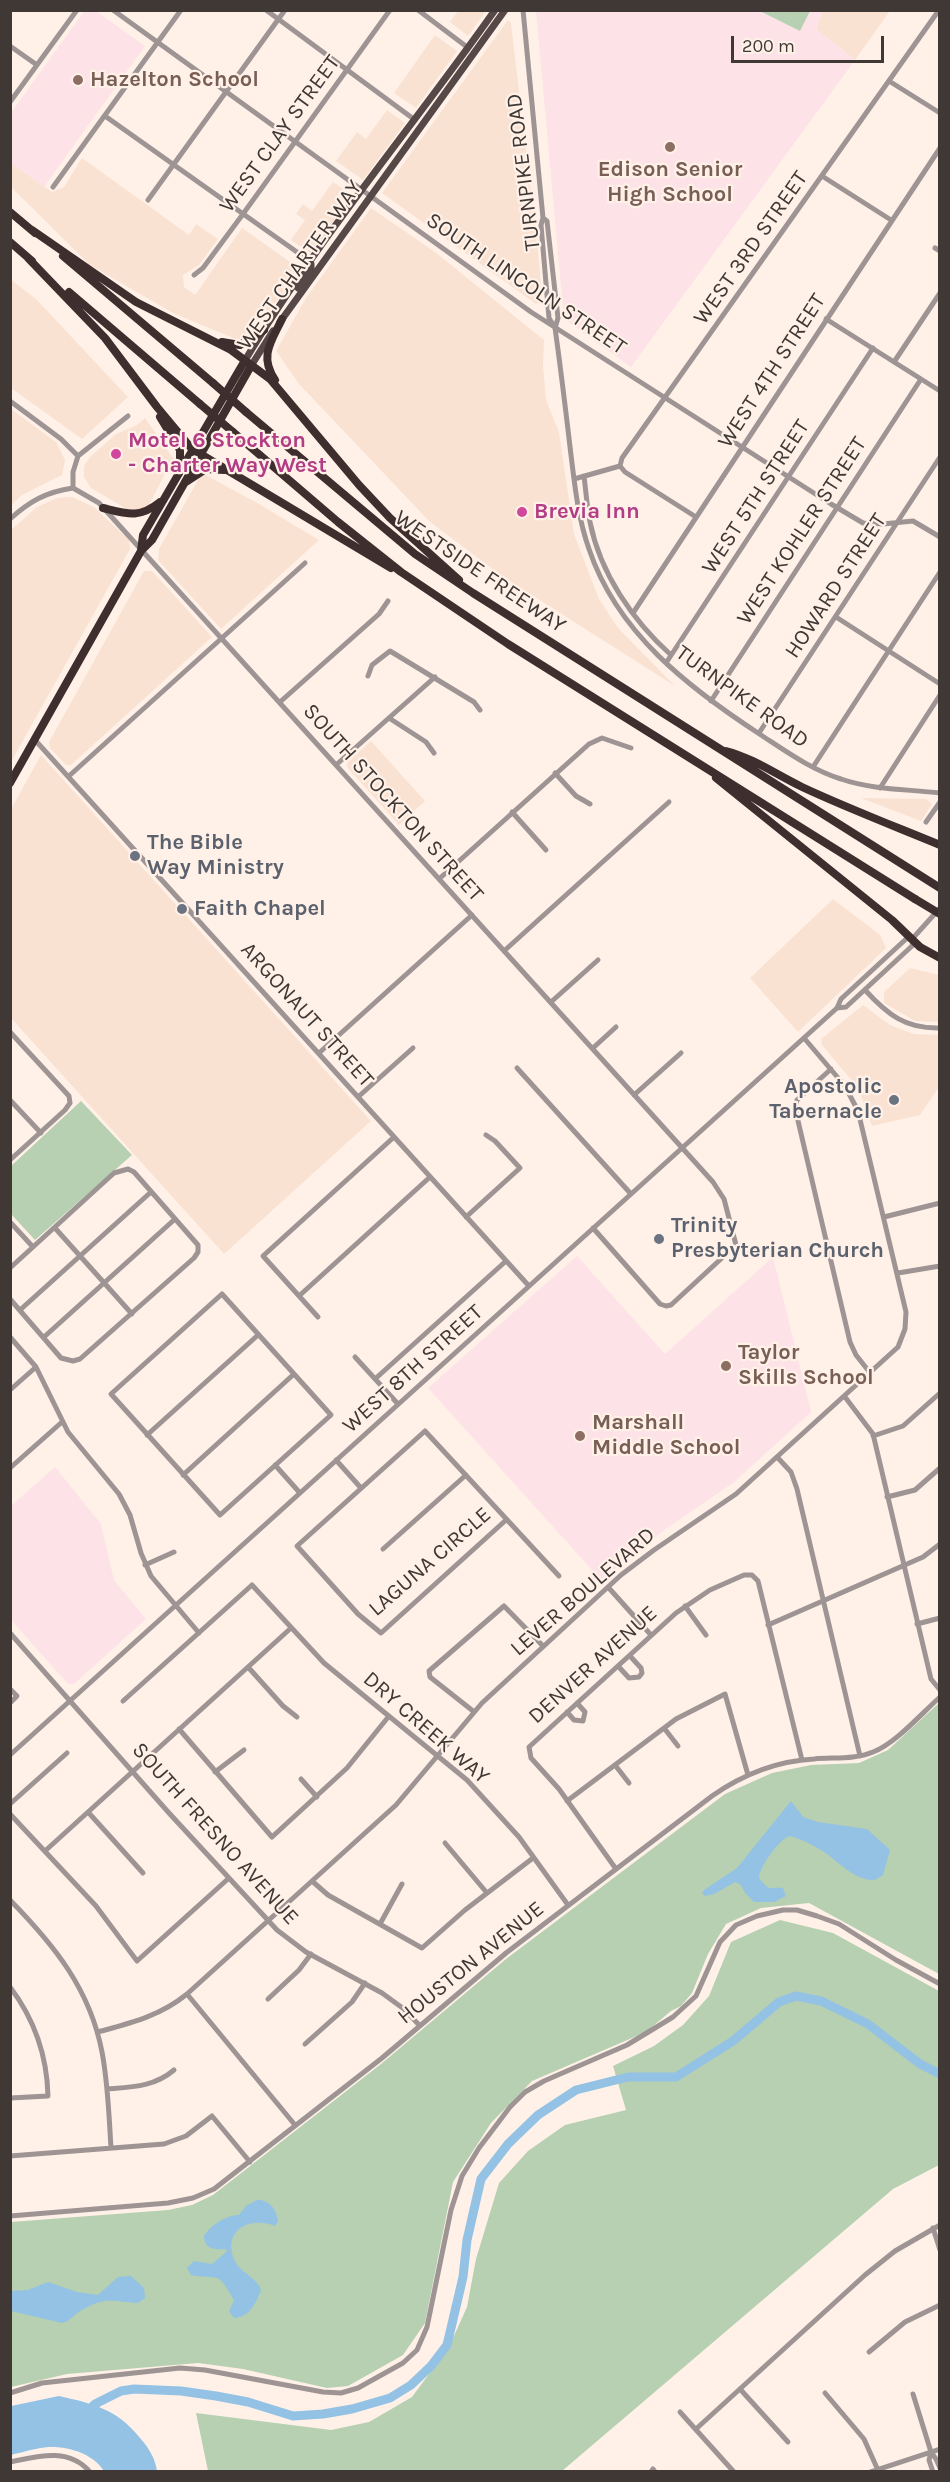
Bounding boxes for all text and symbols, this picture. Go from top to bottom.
scale bar [734,24,887,62]
text: 200 m [742,35,795,57]
street label: WEST CLAY STREET [214,50,346,218]
place label: Hazelton School [90,67,259,93]
marker: Hazelton School [71,73,85,87]
street label: TURNPIKE ROAD [501,92,547,252]
marker: Edison Senior High School [663,140,677,154]
place label: Edison Senior High School [598,157,742,208]
street label: WEST 3RD STREET [688,166,814,330]
street label: WEST CHARTER WAY [232,175,368,355]
street label: SOUTH LINCOLN STREET [421,207,631,361]
street label: WEST 4TH STREET [712,289,832,453]
street label: WEST 5TH STREET [696,415,816,579]
place label: Motel 6 Stockton - Charter Way West [128,428,327,480]
street label: WEST KOHLER STREET [731,432,873,630]
marker: Motel 6 Stockton - Charter Way West [109,447,123,461]
place label: Brevia Inn [534,499,640,525]
street label: WESTSIDE FREEWAY [389,505,571,639]
marker: Brevia Inn [515,505,529,519]
street label: HOWARD STREET [779,509,893,663]
street label: TURNPIKE ROAD [670,640,814,754]
street label: SOUTH STOCKTON STREET [297,699,489,907]
place label: The Bible Way Ministry [147,830,284,882]
marker: The Bible Way Ministry [128,849,142,863]
place label: Faith Chapel [194,896,326,922]
marker: Faith Chapel [175,902,189,916]
street label: ARGONAUT STREET [235,937,379,1093]
place label: Apostolic Tabernacle [769,1074,882,1126]
marker: Apostolic Tabernacle [887,1093,901,1107]
place label: Trinity Presbyterian Church [671,1213,884,1264]
marker: Trinity Presbyterian Church [652,1232,666,1246]
street label: WEST 8TH STREET [337,1299,489,1439]
place label: Taylor Skills School [738,1340,874,1392]
marker: Taylor Skills School [719,1359,733,1373]
place label: Marshall Middle School [592,1410,740,1462]
marker: Marshall Middle School [573,1429,587,1443]
street label: LAGUNA CIRCLE [363,1502,497,1622]
street label: LEVER BOULEVARD [505,1522,661,1662]
street label: DENVER AVENUE [523,1600,663,1730]
street label: DRY CREEK WAY [357,1666,495,1790]
street label: SOUTH FRESNO AVENUE [126,1737,304,1931]
street label: HOUSTON AVENUE [393,1896,549,2030]

